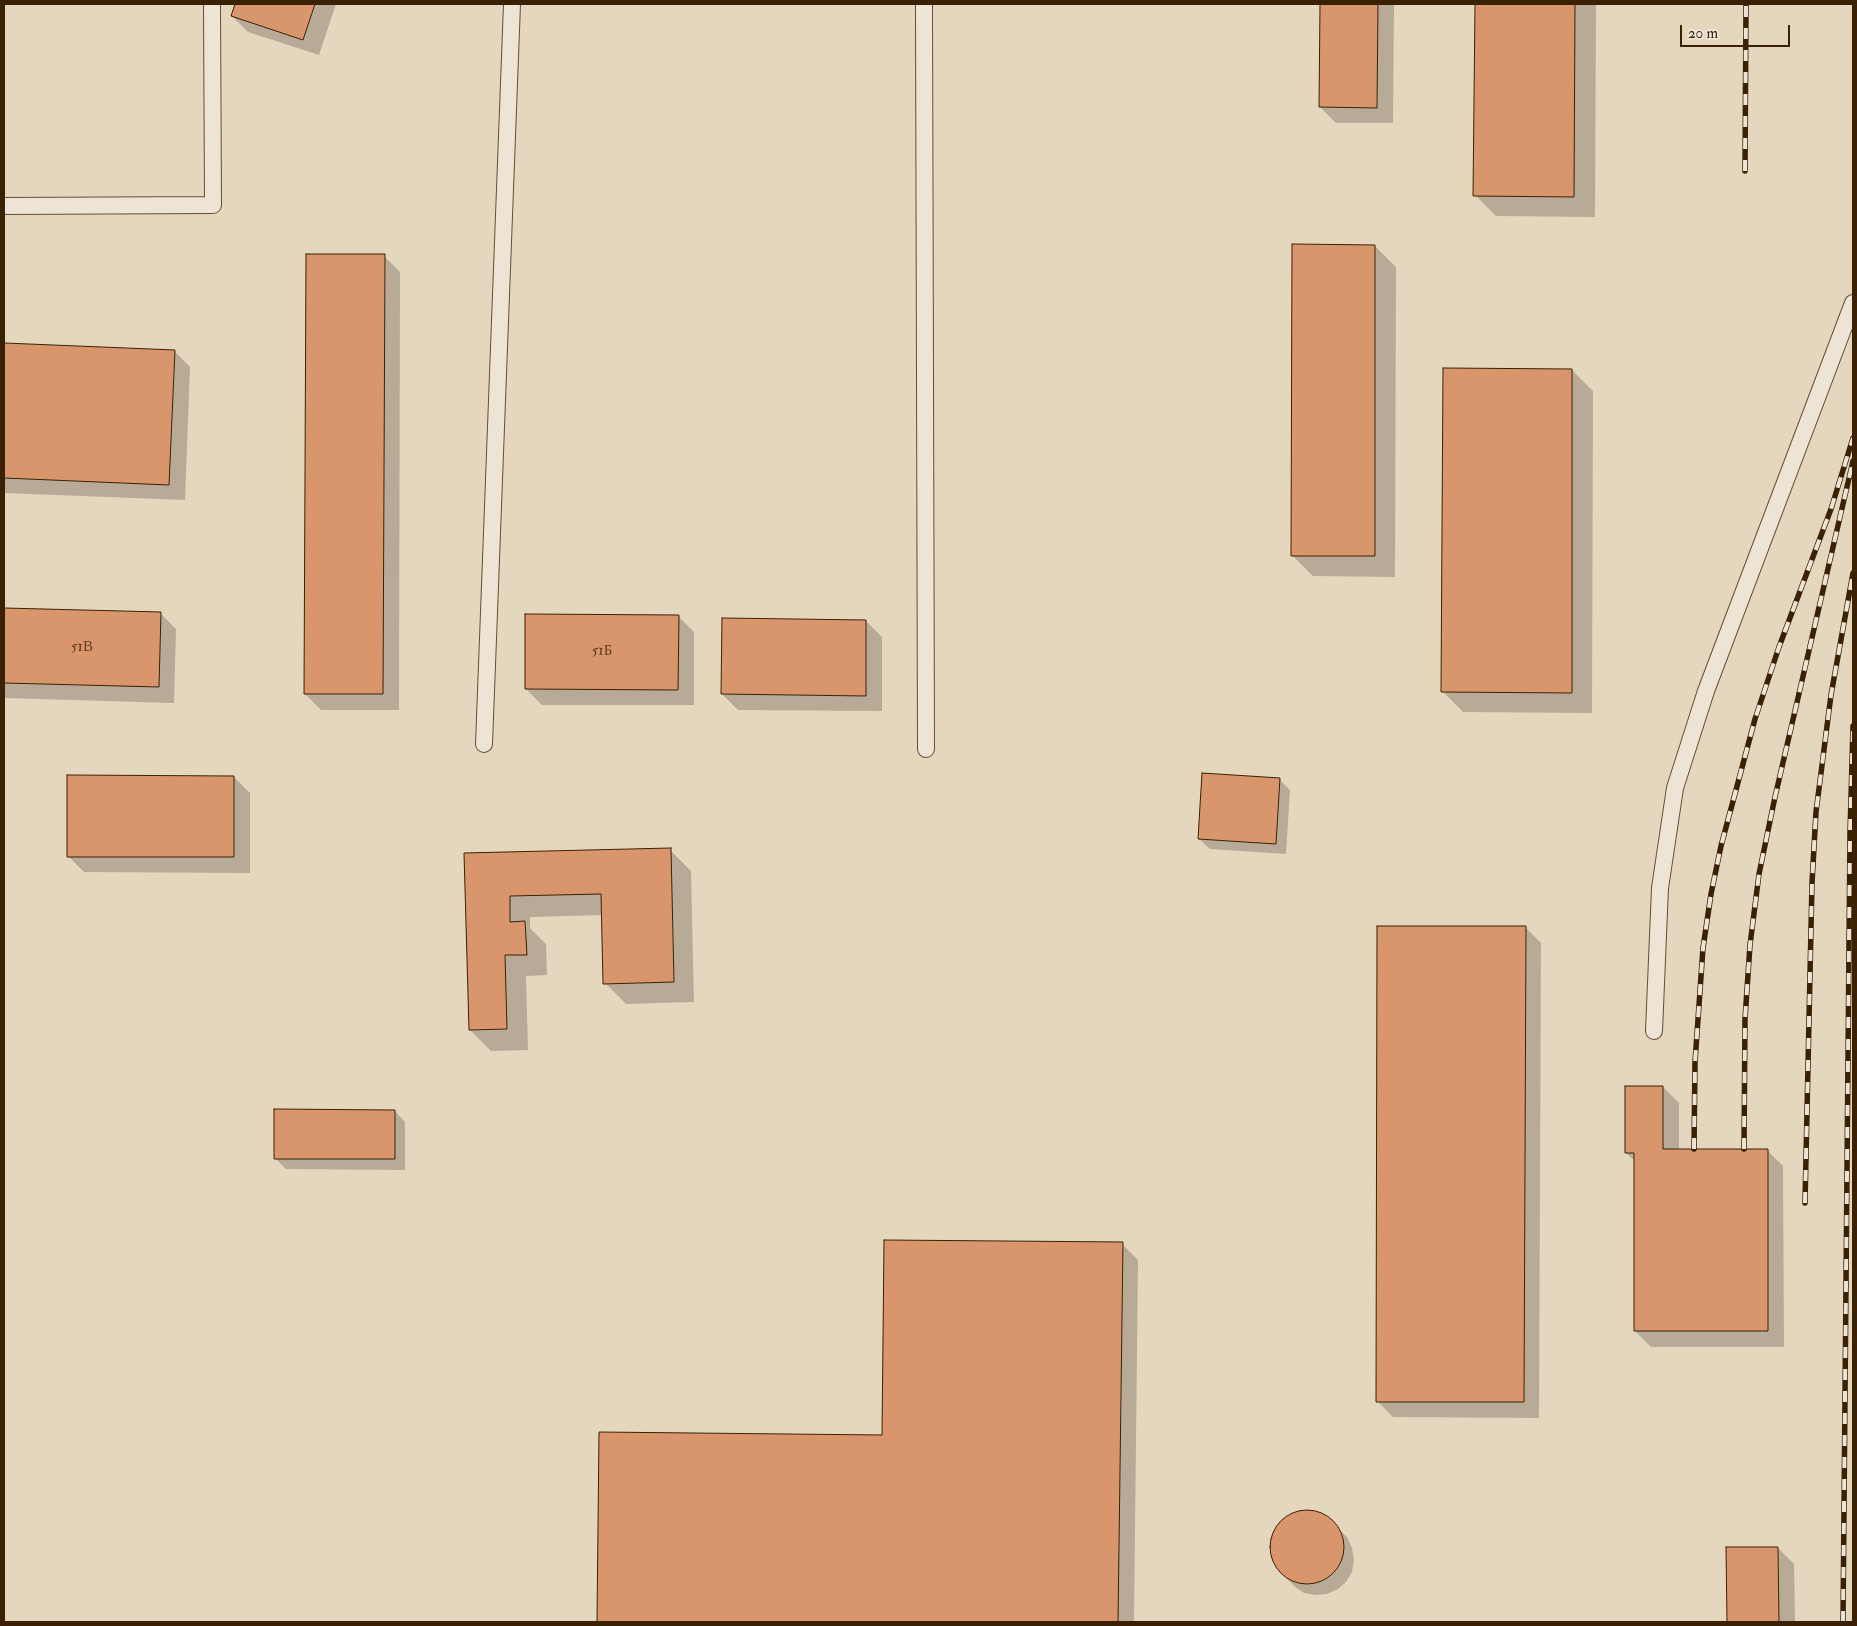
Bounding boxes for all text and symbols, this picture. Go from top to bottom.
scale bar [1682,15,1792,47]
text: 20 m [1688,24,1718,43]
house number: 51В [71,639,93,657]
house number: 51Б [592,643,612,661]

